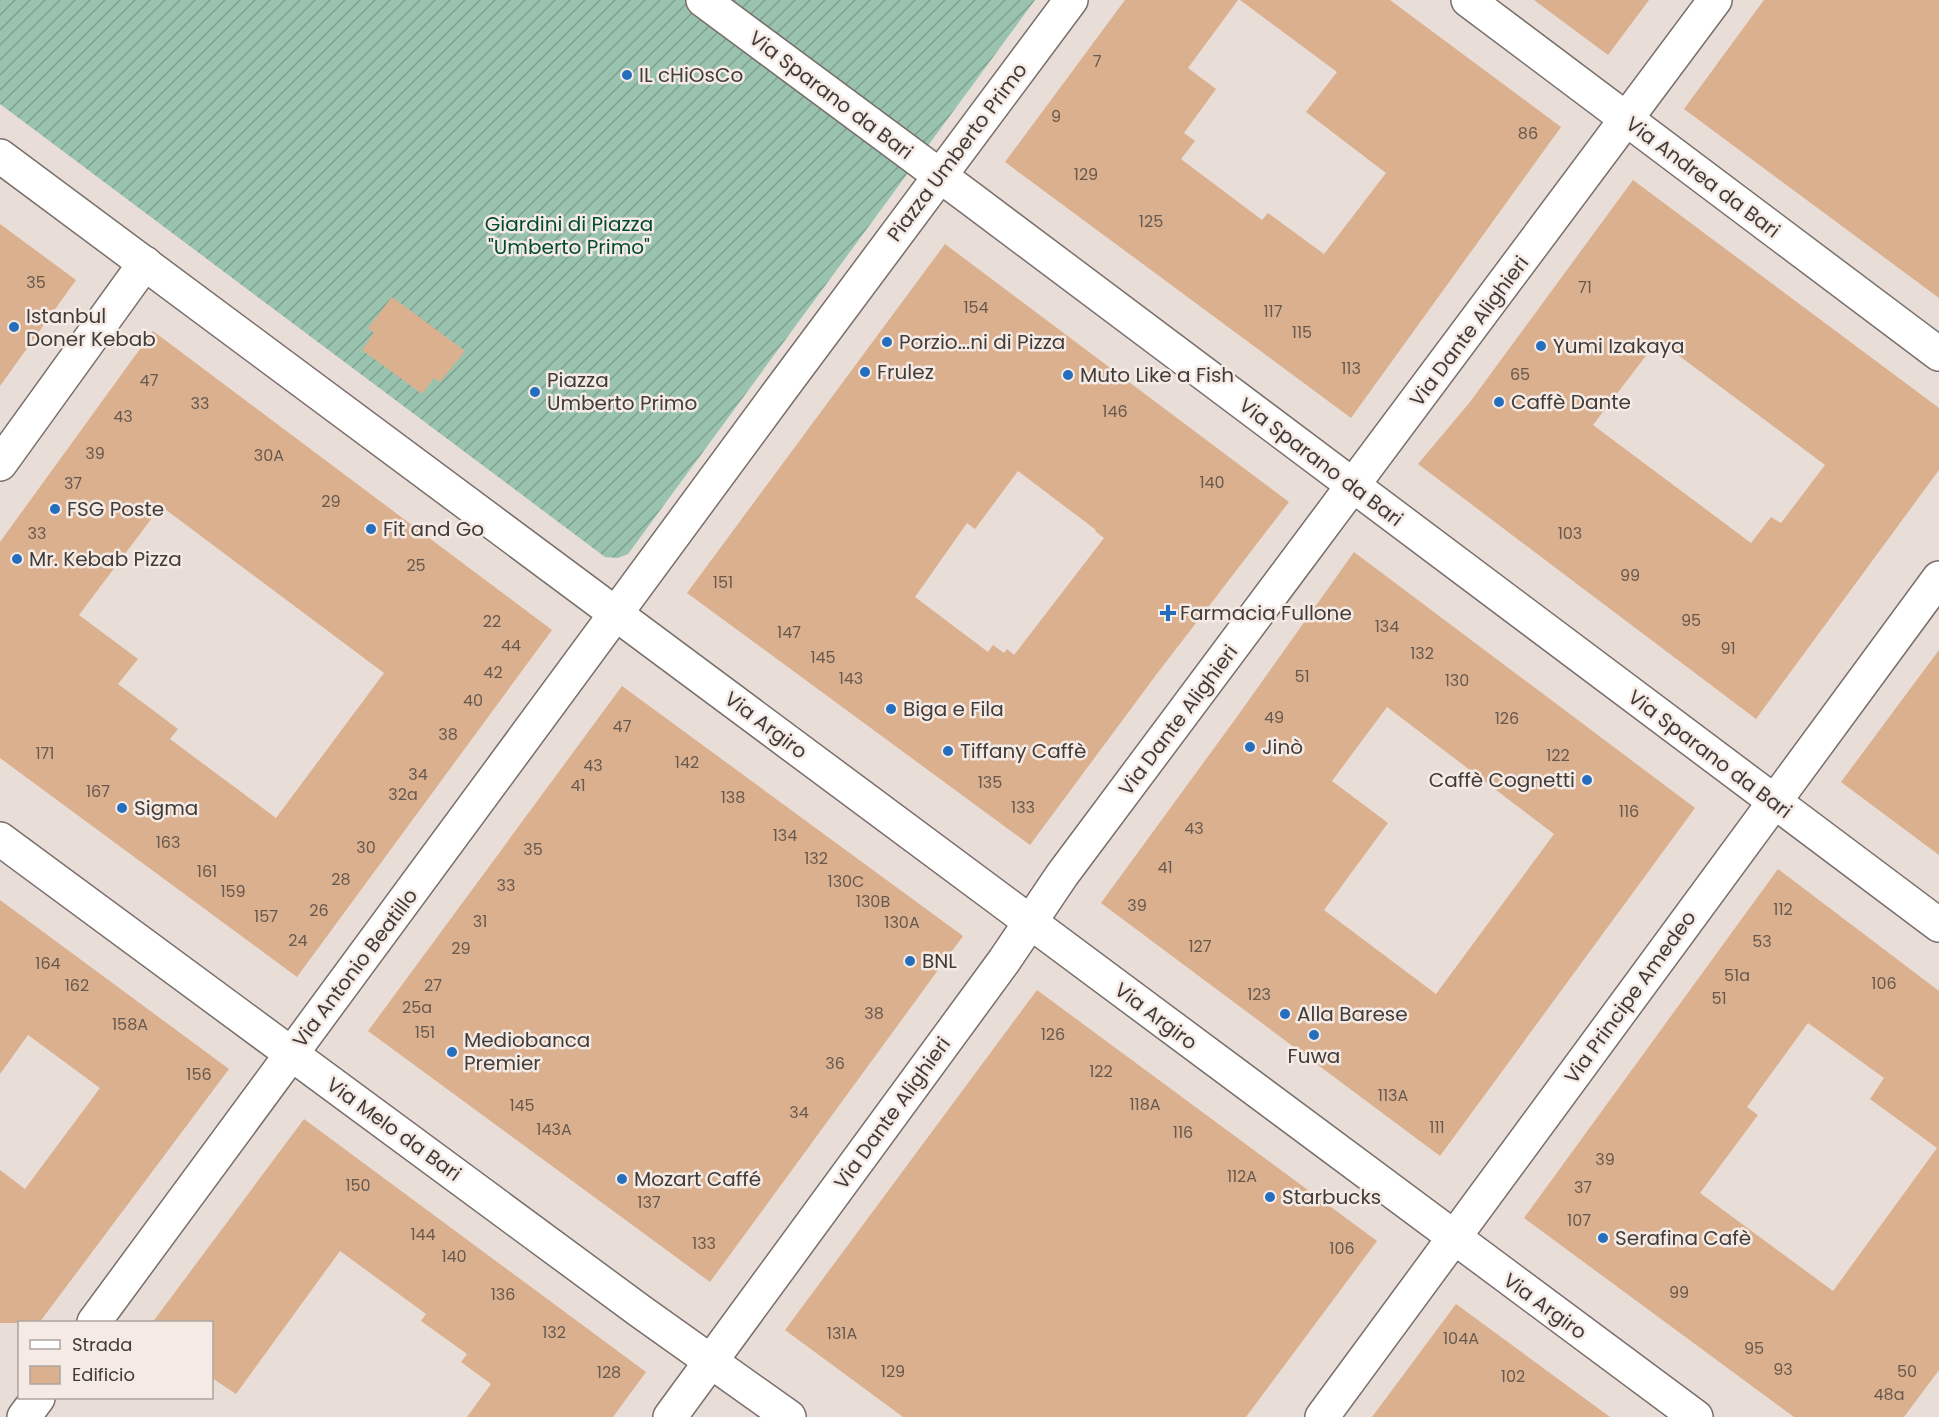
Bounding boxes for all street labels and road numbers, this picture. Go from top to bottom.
street label: Via Sparano da Bari [743,24,919,166]
street label: Piazza Umberto Primo [880,57,1034,247]
street label: Via Andrea da Bari [1620,110,1786,244]
street label: Via Dante Alighieri [1403,250,1535,412]
street label: Via Sparano da Bari [1233,391,1409,533]
street label: Via Dante Alighieri [1112,639,1244,801]
street label: Via Sparano da Bari [1622,683,1798,825]
street label: Via Argiro [719,685,813,765]
street label: Via Antonio Beatillo [286,883,424,1053]
street label: Via Principe Amedeo [1558,905,1702,1089]
street label: Via Argiro [1109,976,1203,1056]
street label: Via Dante Alighieri [827,1031,957,1195]
street label: Via Melo da Bari [321,1070,467,1188]
street label: Via Argiro [1498,1266,1592,1346]

